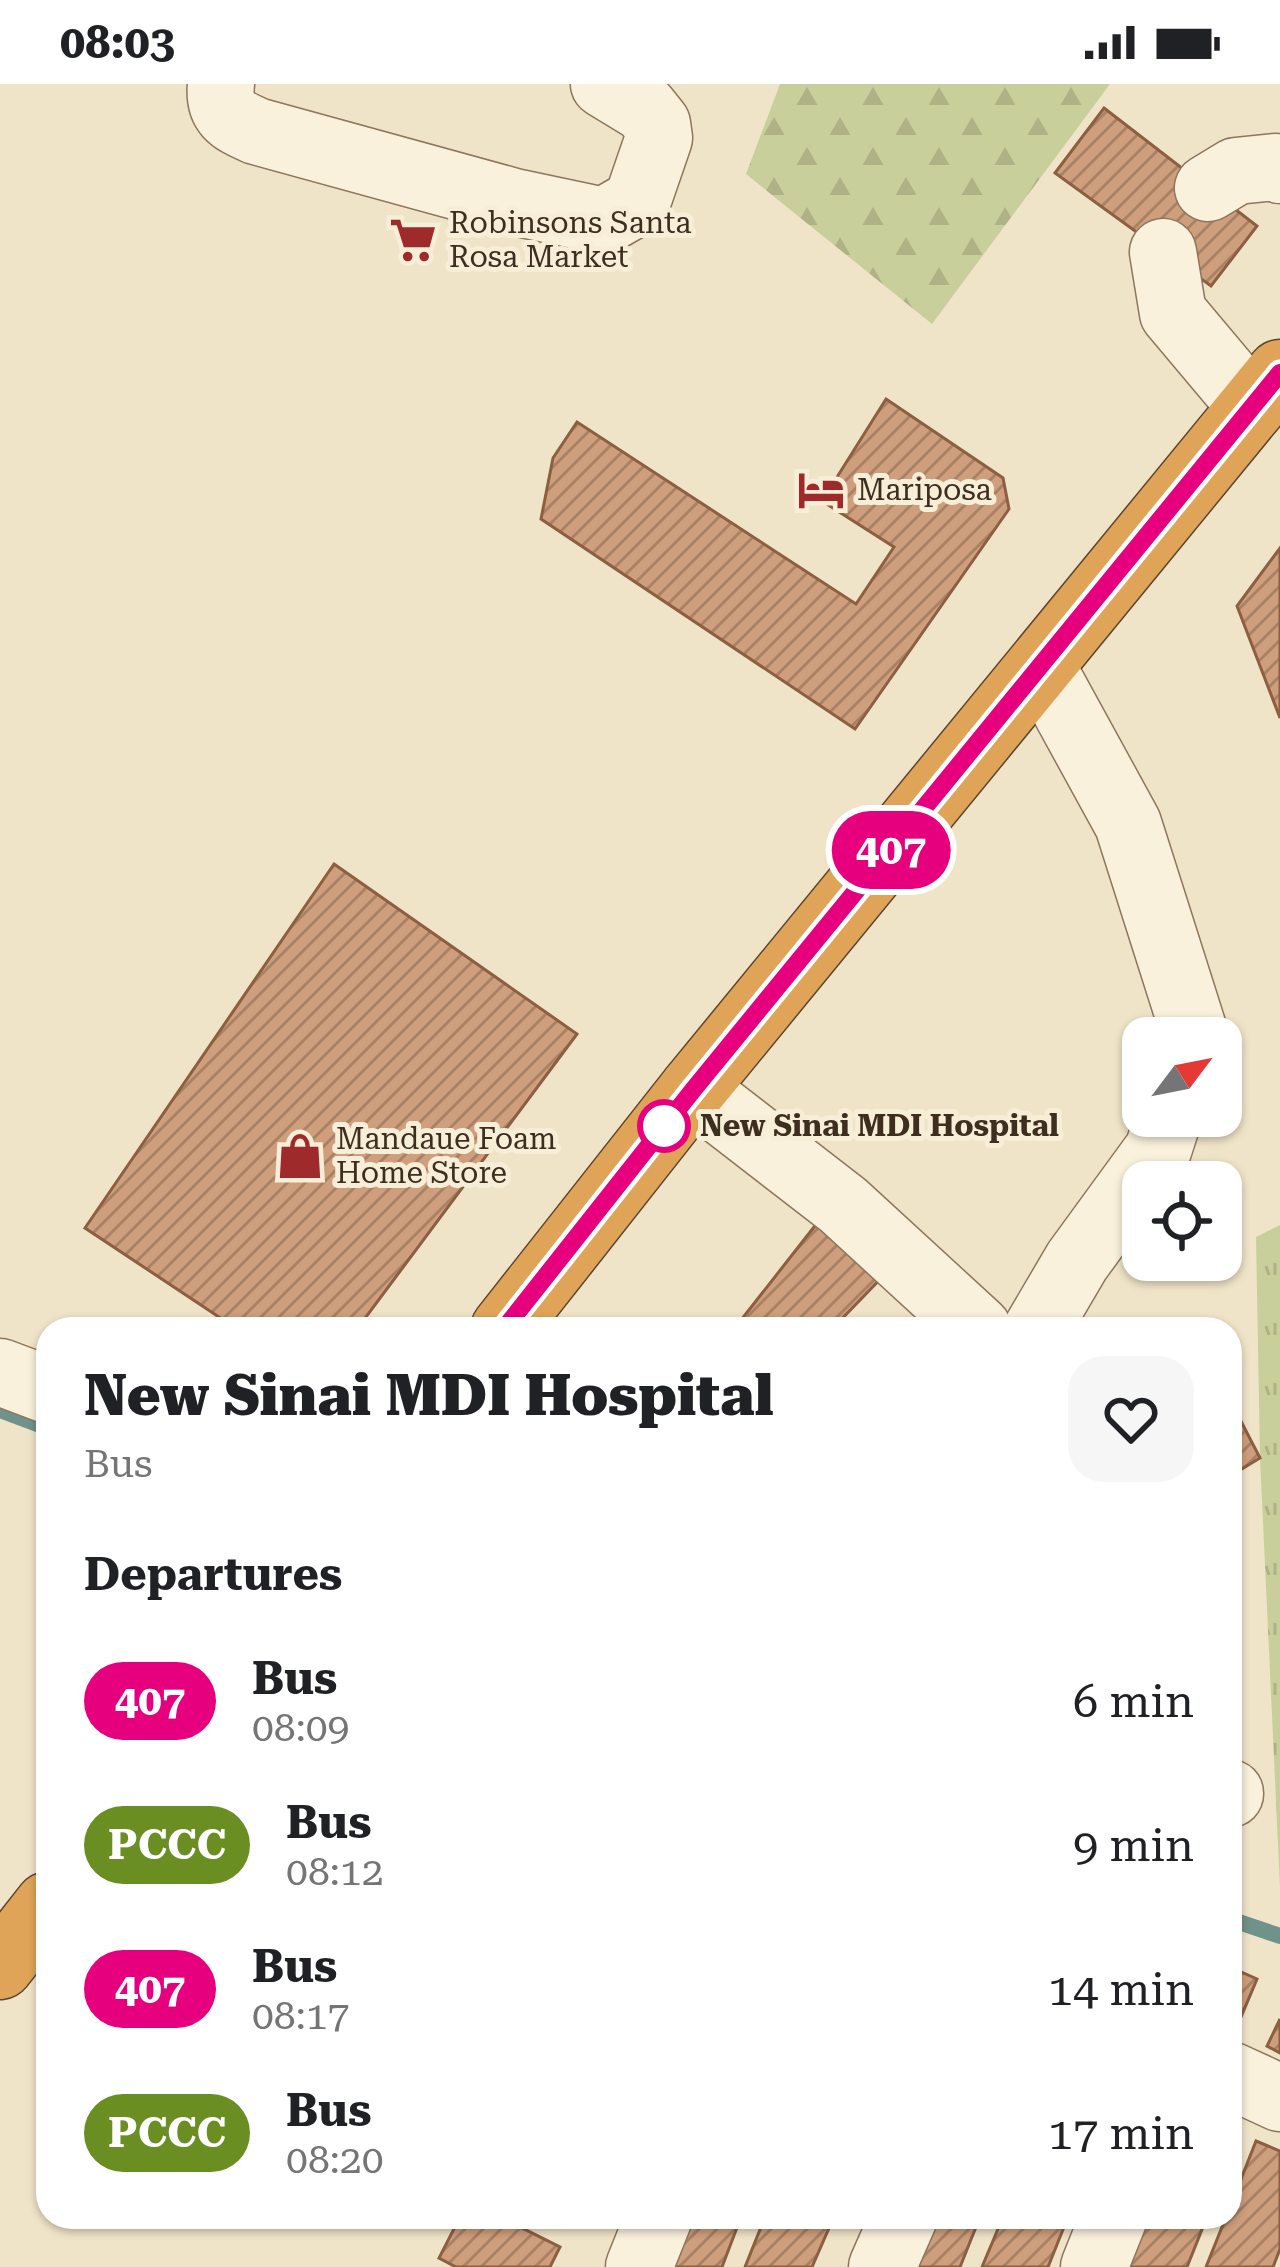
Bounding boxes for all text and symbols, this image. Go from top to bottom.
text: 08:03 [60,16,175,69]
place label: Robinsons Santa Rosa Market [449,205,692,274]
supermarket icon: Robinsons Santa Rosa Market [388,215,438,265]
hotel icon: Mariposa [796,465,846,515]
place label: Mariposa [857,472,992,507]
line badge: 407 [822,811,960,889]
text: 407 [856,825,926,874]
north arrow [1122,1017,1242,1137]
map controls [1122,1017,1242,1281]
marker: New Sinai MDI Hospital [639,1101,689,1151]
place label: New Sinai MDI Hospital [700,1108,1059,1143]
place label: Mandaue Foam Home Store [336,1121,556,1190]
shop icon: Mandaue Foam Home Store [275,1131,325,1181]
button: locate [1122,1161,1242,1281]
button: heart [1068,1356,1194,1482]
text: New Sinai MDI Hospital [84,1362,774,1429]
text: Bus [84,1441,153,1487]
text: Departures [84,1548,342,1601]
text: Bus [252,1652,337,1705]
text: 6 min [1073,1675,1194,1728]
text: 407 [115,1676,185,1725]
text: 08:09 [252,1705,349,1751]
text: Bus [286,1796,371,1849]
text: 9 min [1073,1819,1194,1872]
text: PCCC [108,1820,226,1869]
text: 08:12 [286,1849,384,1895]
text: Bus [252,1940,337,1993]
text: 14 min [1048,1963,1194,2016]
text: 407 [115,1964,185,2013]
text: 08:17 [252,1993,349,2039]
text: Bus [286,2084,371,2137]
text: 17 min [1048,2107,1194,2160]
text: PCCC [108,2108,226,2157]
text: 08:20 [286,2137,384,2183]

